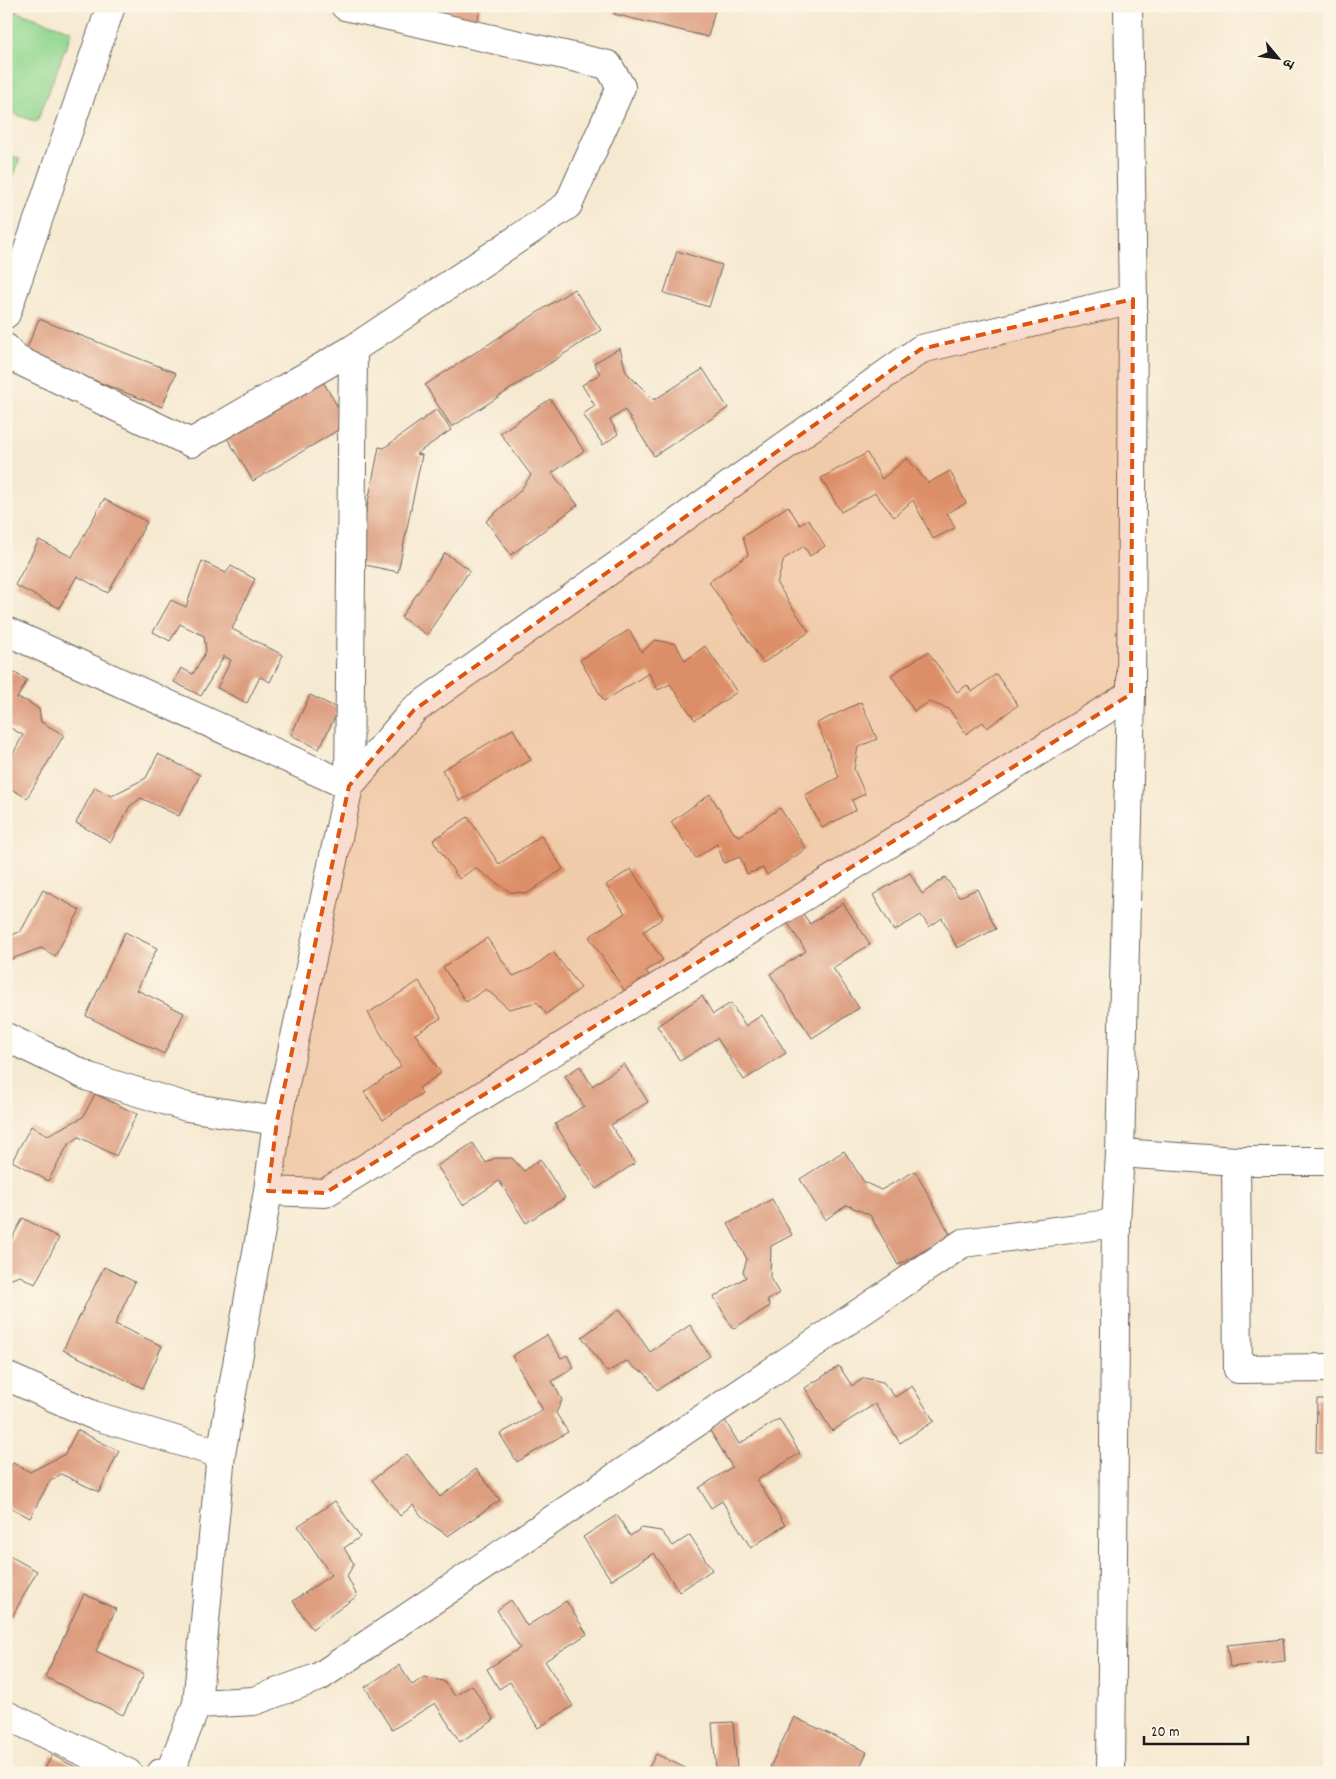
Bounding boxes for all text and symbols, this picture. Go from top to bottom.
north arrow [1254,32,1304,82]
text: उ [1276,54,1299,73]
scale bar [1144,1714,1247,1746]
text: 20 m [1151,1722,1179,1744]

